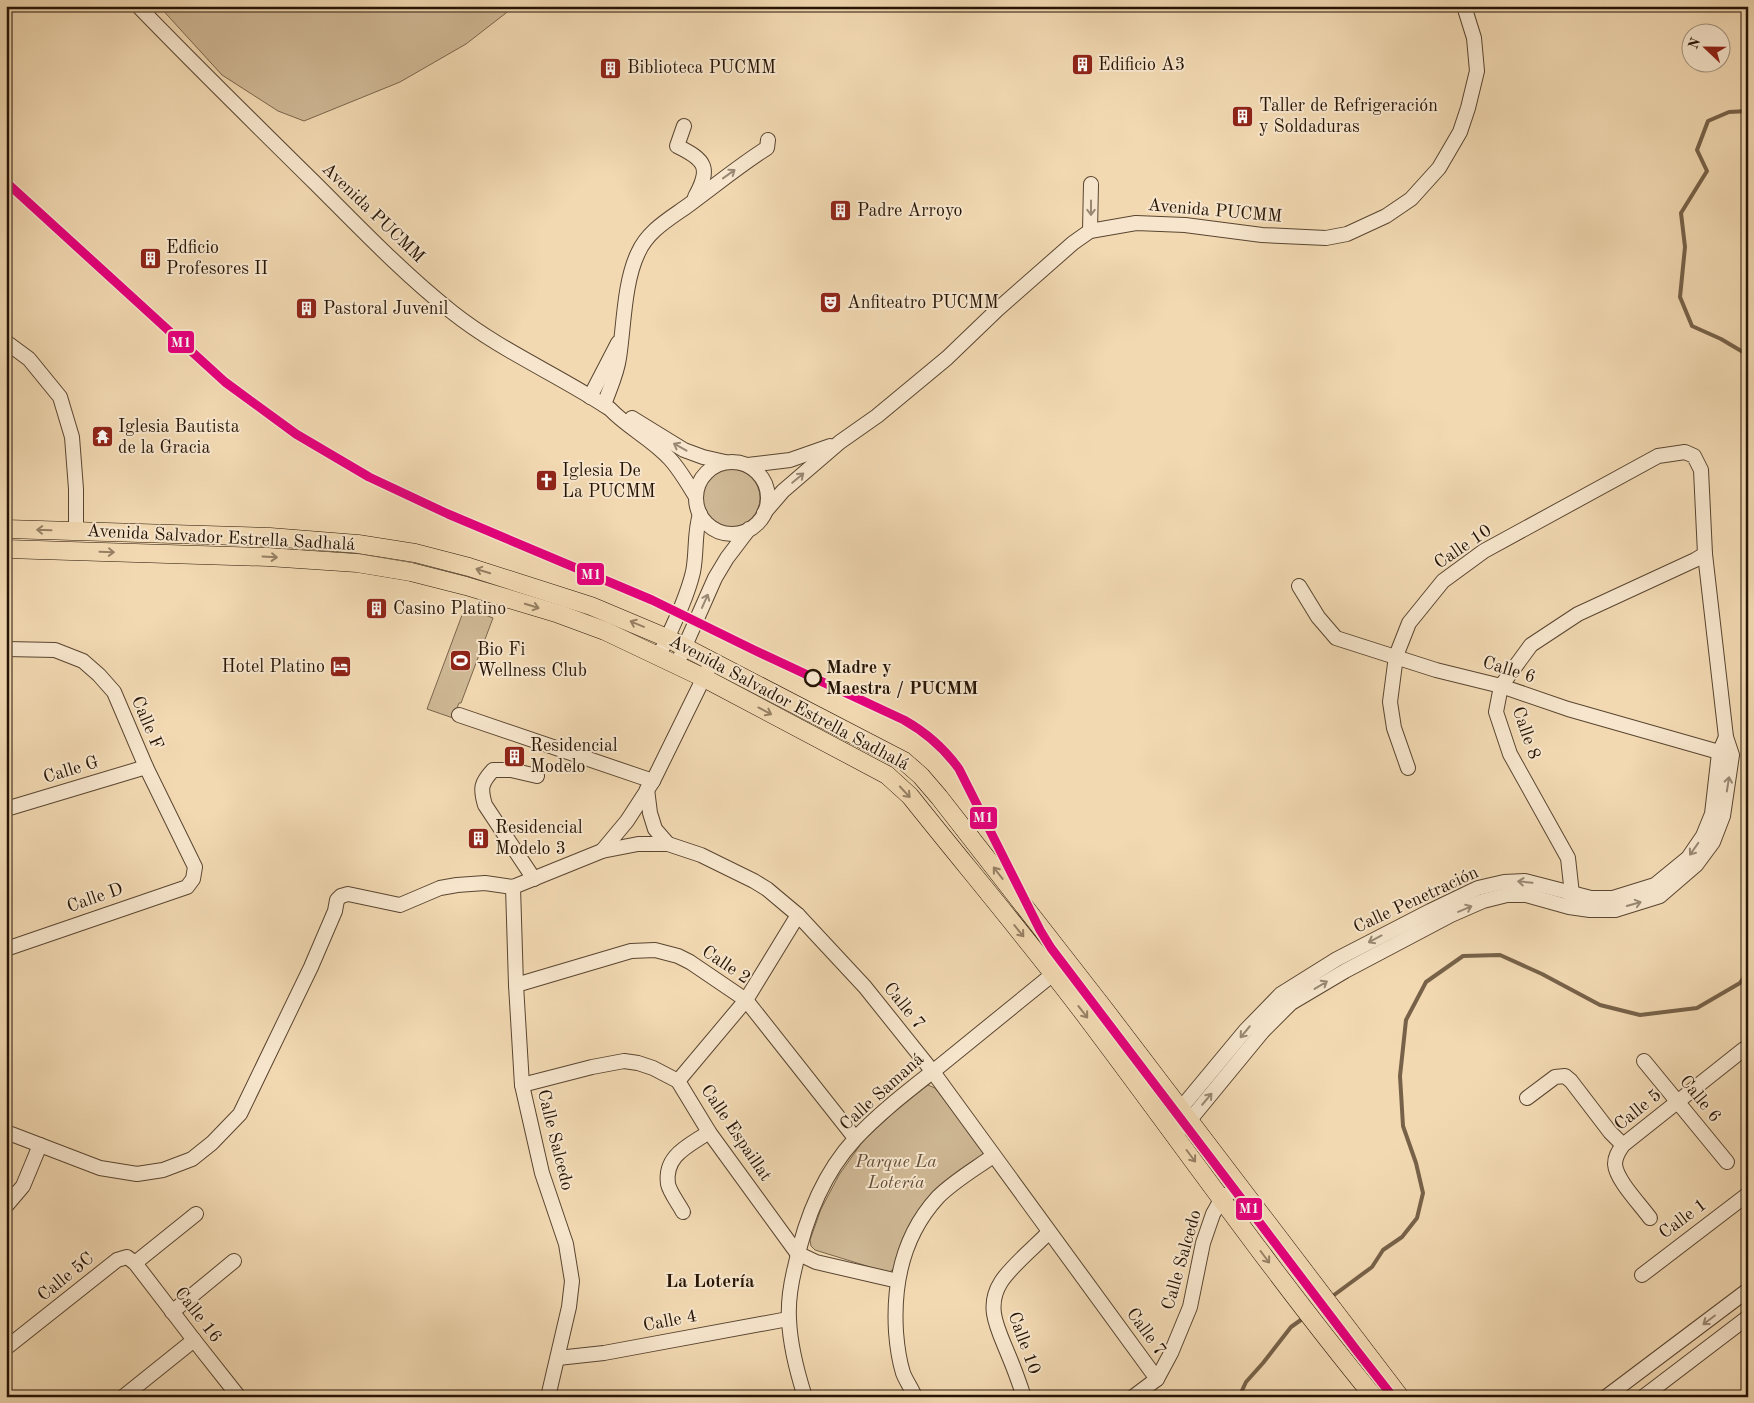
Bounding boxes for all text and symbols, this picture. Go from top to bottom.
north arrow [1682,22,1732,72]
text: N [1686,36,1703,51]
building icon: Edificio A3 [1070,53,1094,77]
building icon: Biblioteca PUCMM [599,56,623,80]
place label: Edificio A3 [1098,56,1185,74]
place label: Biblioteca PUCMM [627,59,776,77]
place label: Taller de Refrigeración y Soldaduras [1259,97,1438,136]
building icon: Taller de Refrigeración y Soldaduras [1231,104,1255,128]
street label: Avenida PUCMM [318,160,428,266]
one-way arrow [722,169,736,179]
street label: Avenida PUCMM [1147,196,1283,226]
building icon: Padre Arroyo [829,199,853,223]
one-way arrow [1086,199,1096,215]
place label: Padre Arroyo [857,202,963,220]
place label: Edficio Profesores II [166,239,268,278]
building icon: Edficio Profesores II [138,246,162,270]
theatre icon: Anfiteatro PUCMM [819,291,843,315]
place label: Anfiteatro PUCMM [847,294,999,312]
building icon: Pastoral Juvenil [295,297,319,321]
place label: Pastoral Juvenil [323,300,448,318]
line badge: M1 [167,330,195,354]
text: M1 [171,336,191,350]
place label: Iglesia Bautista de la Gracia [118,418,240,457]
temple icon: Iglesia Bautista de la Gracia [90,425,114,449]
one-way arrow [673,441,687,451]
place label: Iglesia De La PUCMM [562,462,656,501]
church icon: Iglesia De La PUCMM [534,469,558,493]
one-way arrow [792,472,805,483]
street label: Calle 10 [1431,521,1495,573]
street label: Avenida Salvador Estrella Sadhalá [86,522,356,554]
one-way arrow [36,526,52,535]
one-way arrow [99,547,115,556]
one-way arrow [262,552,278,561]
line badge: M1 [576,562,605,586]
one-way arrow [476,566,492,576]
text: M1 [581,568,601,582]
one-way arrow [700,594,710,609]
building icon: Casino Platino [365,597,389,621]
place label: Casino Platino [393,600,506,618]
one-way arrow [523,601,539,611]
one-way arrow [630,619,645,629]
street label: Avenida Salvador Estrella Sadhalá [666,632,912,774]
place label: Bio Fi Wellness Club [477,641,587,680]
sports icon: Bio Fi Wellness Club [449,648,473,672]
street label: Calle 6 [1480,653,1538,687]
hotel icon: Hotel Platino [329,655,353,679]
place label: Hotel Platino [222,658,325,676]
place label: Madre y Maestra / PUCMM [826,659,978,698]
marker: Madre y Maestra / PUCMM [804,669,822,687]
street label: Calle F [128,694,166,752]
street label: Calle 8 [1509,704,1543,762]
one-way arrow [758,706,772,716]
place label: Residencial Modelo [530,737,618,776]
building icon: Residencial Modelo [502,744,526,768]
street label: Calle G [41,753,101,787]
one-way arrow [1723,777,1733,793]
one-way arrow [899,785,911,798]
line badge: M1 [969,806,998,830]
text: M1 [973,811,993,825]
place label: Residencial Modelo 3 [495,819,583,858]
building icon: Residencial Modelo 3 [467,826,491,850]
one-way arrow [1689,842,1699,856]
street label: Calle Penetración [1351,863,1481,937]
one-way arrow [993,867,1004,880]
one-way arrow [1517,877,1533,887]
street label: Calle D [65,880,125,916]
one-way arrow [1626,898,1642,908]
one-way arrow [1457,904,1472,914]
one-way arrow [1013,925,1024,938]
one-way arrow [1368,934,1383,944]
street label: Calle 2 [698,942,754,988]
street label: Calle 7 [880,979,928,1033]
one-way arrow [1314,980,1328,990]
one-way arrow [1078,1005,1088,1019]
one-way arrow [1239,1026,1250,1039]
street label: Calle Samaná [837,1050,927,1134]
street label: Calle 6 [1676,1072,1724,1126]
street label: Calle Espaillat [697,1081,775,1185]
street label: Calle 5 [1611,1086,1665,1134]
street label: Calle Salcedo [534,1088,576,1192]
one-way arrow [1202,1093,1213,1106]
one-way arrow [1186,1149,1196,1163]
park label: Parque La Lotería [854,1153,937,1192]
street label: Calle 1 [1656,1195,1710,1243]
line badge: M1 [1235,1197,1263,1221]
text: M1 [1239,1202,1259,1216]
street label: Calle Salcedo [1159,1208,1205,1312]
street label: Calle 5C [34,1249,98,1305]
one-way arrow [1260,1250,1271,1263]
district label: La Lotería [665,1273,755,1292]
street label: Calle 16 [171,1284,225,1346]
street label: Calle 7 [1123,1305,1169,1359]
street label: Calle 4 [642,1307,698,1335]
street label: Calle 10 [1004,1309,1044,1377]
one-way arrow [1703,1314,1716,1325]

